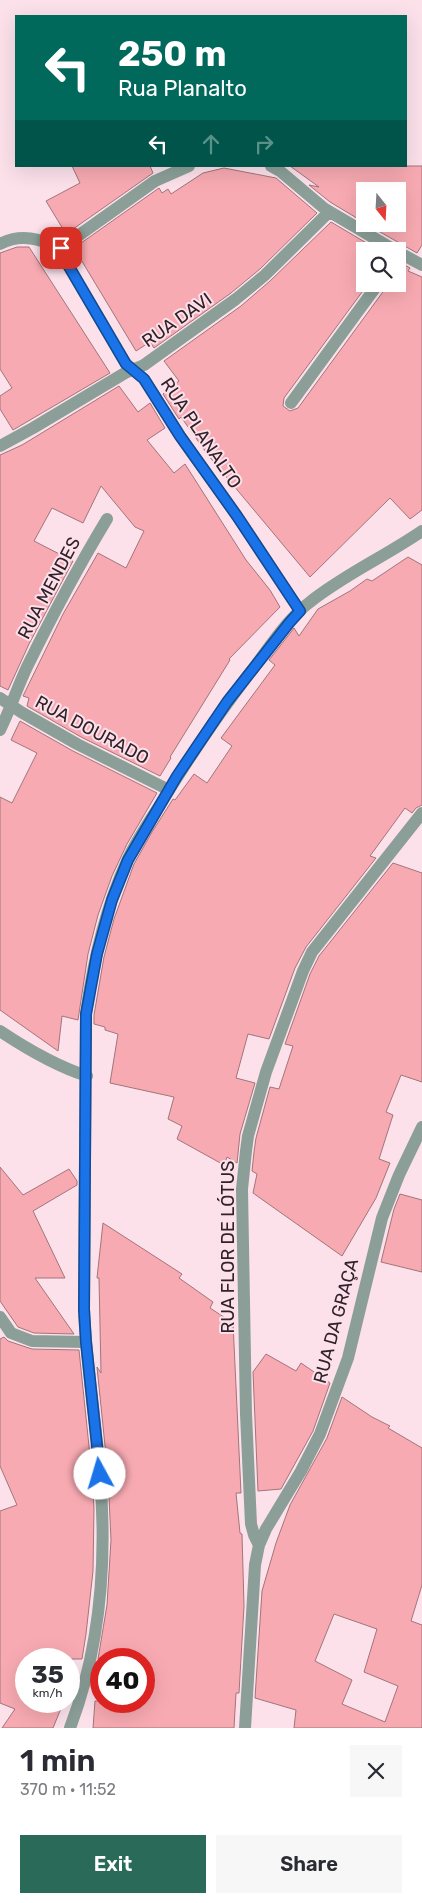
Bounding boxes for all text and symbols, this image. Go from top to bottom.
text: 250 m [118,33,227,75]
icon: left [35,35,100,100]
text: Rua Planalto [118,75,247,102]
icon: left [144,130,172,158]
icon: ahead [197,130,225,158]
icon: right [250,130,278,158]
north arrow [356,182,406,232]
map controls [356,182,406,292]
pin [40,227,82,269]
icon: arrive [47,234,75,262]
button: search [356,242,406,292]
street label: RUA DAVI [138,288,216,352]
street label: RUA PLANALTO [156,373,246,493]
street label: RUA MENDES [13,533,85,643]
street label: RUA DOURADO [31,691,153,769]
street label: RUA FLOR DE LÓTUS [217,1161,239,1333]
street label: RUA DA GRAÇA [309,1256,363,1386]
position arrow [73,1447,125,1499]
speed limit sign: 40 [90,1648,155,1713]
text: 35 [31,1660,64,1689]
text: km/h [33,1686,62,1700]
text: 1 min [20,1743,95,1779]
button: close [350,1745,402,1797]
text: 370 m · 11:52 [20,1780,116,1799]
button: Exit [20,1835,206,1893]
button: Share [216,1835,402,1893]

